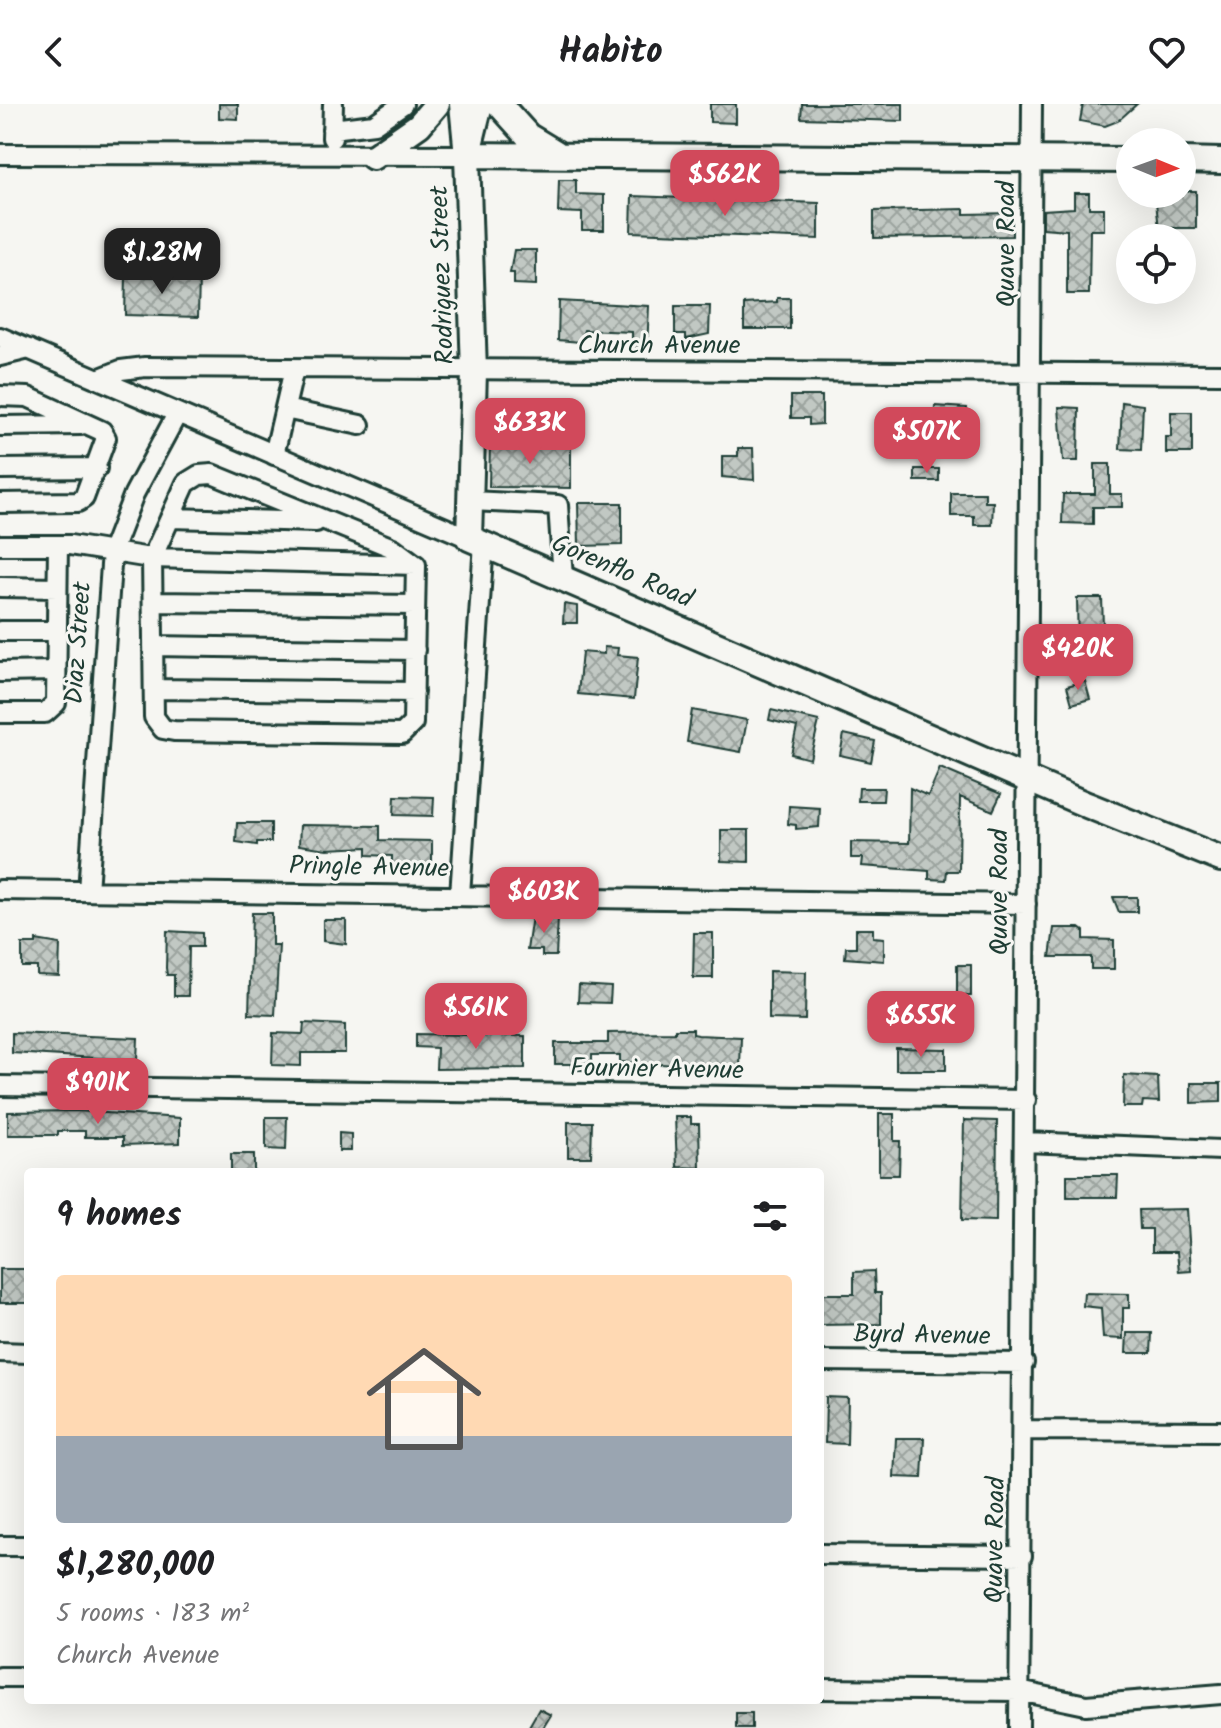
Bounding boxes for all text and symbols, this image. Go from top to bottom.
text: Habito [558,24,663,81]
icon: back [32,30,76,74]
icon: heart [1145,30,1189,74]
north arrow [1116,128,1196,208]
map controls [1116,128,1196,304]
pin: $562K [669,150,781,218]
text: $562K [688,155,762,197]
street label: Quave Road [986,180,1028,307]
street label: Rodriguez Street [419,184,467,365]
button: locate [1116,224,1196,304]
pin: $1.28M [97,228,227,296]
text: $1.28M [122,233,202,275]
street label: Church Avenue [577,325,741,367]
pin: $633K [474,398,586,466]
text: $633K [493,403,567,445]
pin: $507K [871,407,983,475]
text: $507K [892,412,962,454]
street label: Gorenflo Road [545,523,700,621]
street label: Diaz Street [54,579,104,706]
pin: $420K [1022,624,1134,692]
text: $420K [1041,629,1115,671]
street label: Quave Road [979,828,1021,955]
street label: Pringle Avenue [289,846,450,890]
pin: $603K [488,867,600,935]
text: $603K [508,872,580,914]
pin: $561K [420,983,532,1051]
text: $561K [443,988,509,1030]
pin: $655K [865,991,977,1059]
text: $655K [885,996,957,1038]
street label: Fournier Avenue [570,1047,745,1093]
pin: $901K [42,1058,154,1126]
text: $901K [65,1063,131,1105]
text: 9 homes [56,1189,181,1243]
icon: filters [748,1194,792,1238]
street label: Byrd Avenue [853,1314,991,1358]
icon: home [352,1327,496,1471]
street label: Quave Road [974,1475,1018,1604]
text: $1,280,000 [56,1539,214,1593]
text: 5 rooms · 183 m² [56,1593,249,1635]
text: Church Avenue [56,1635,219,1677]

